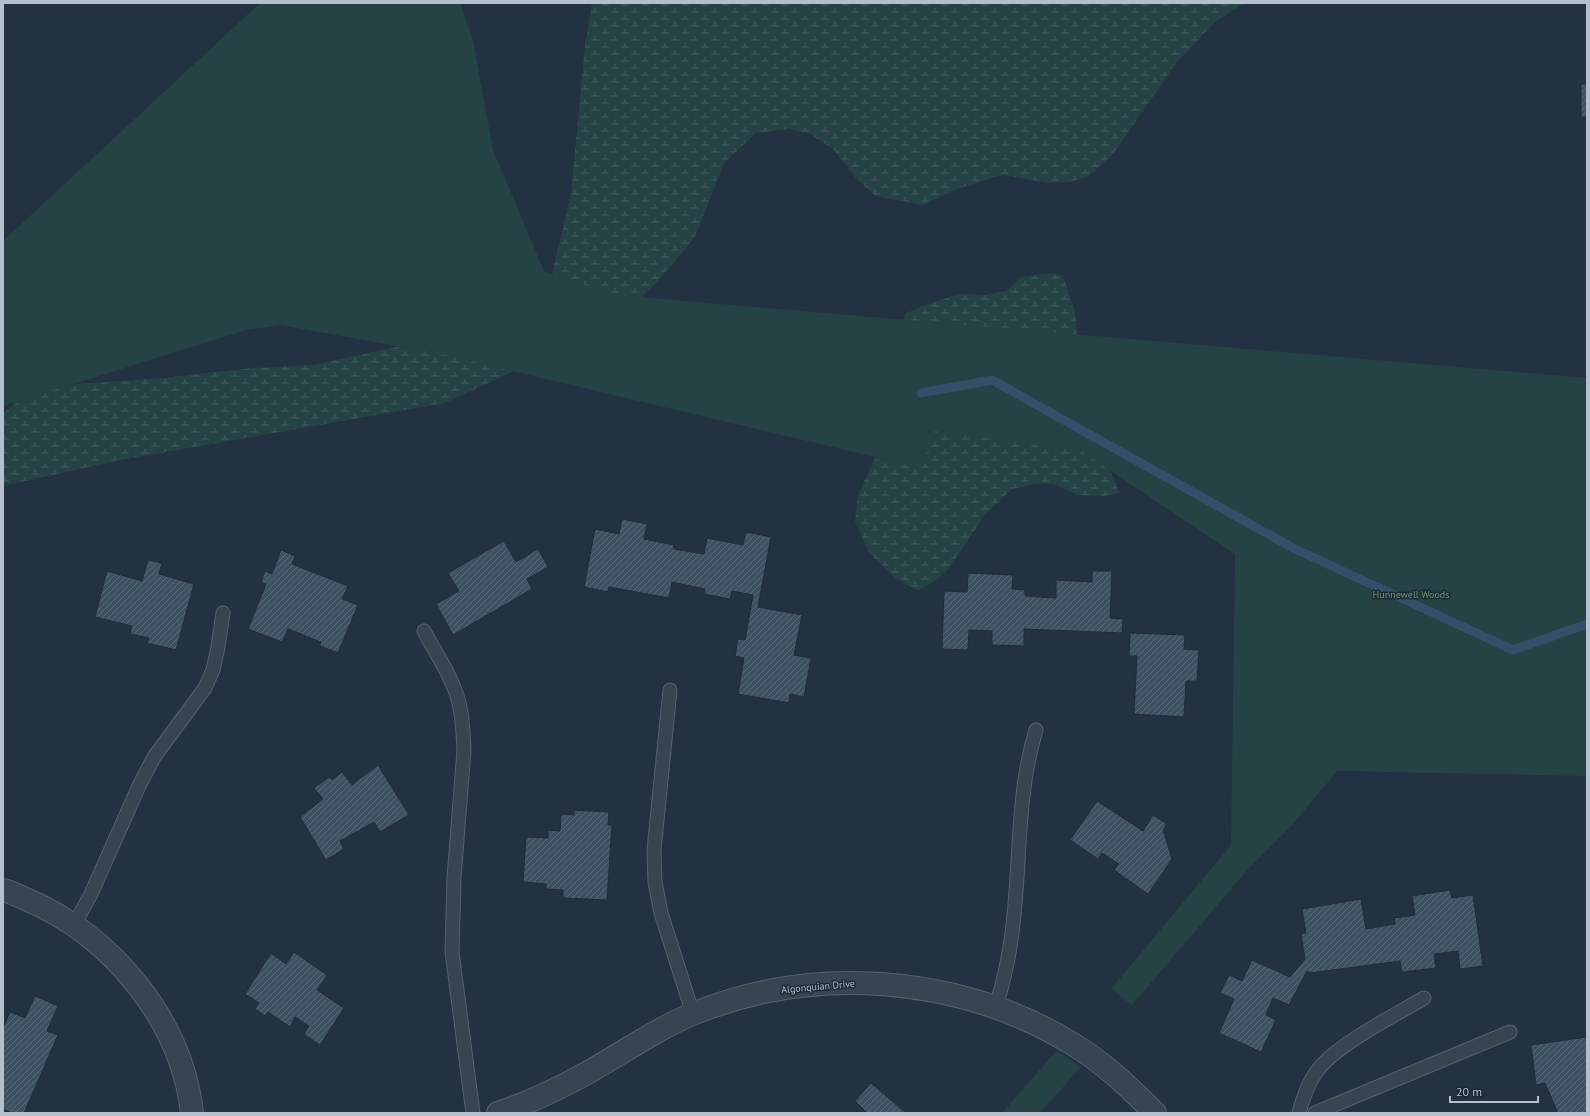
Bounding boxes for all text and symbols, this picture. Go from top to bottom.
park label: Hunnewell Woods [1373,588,1449,601]
street label: Algonquian Drive [781,977,855,996]
scale bar [1450,1078,1538,1104]
text: 20 m [1456,1084,1482,1099]

